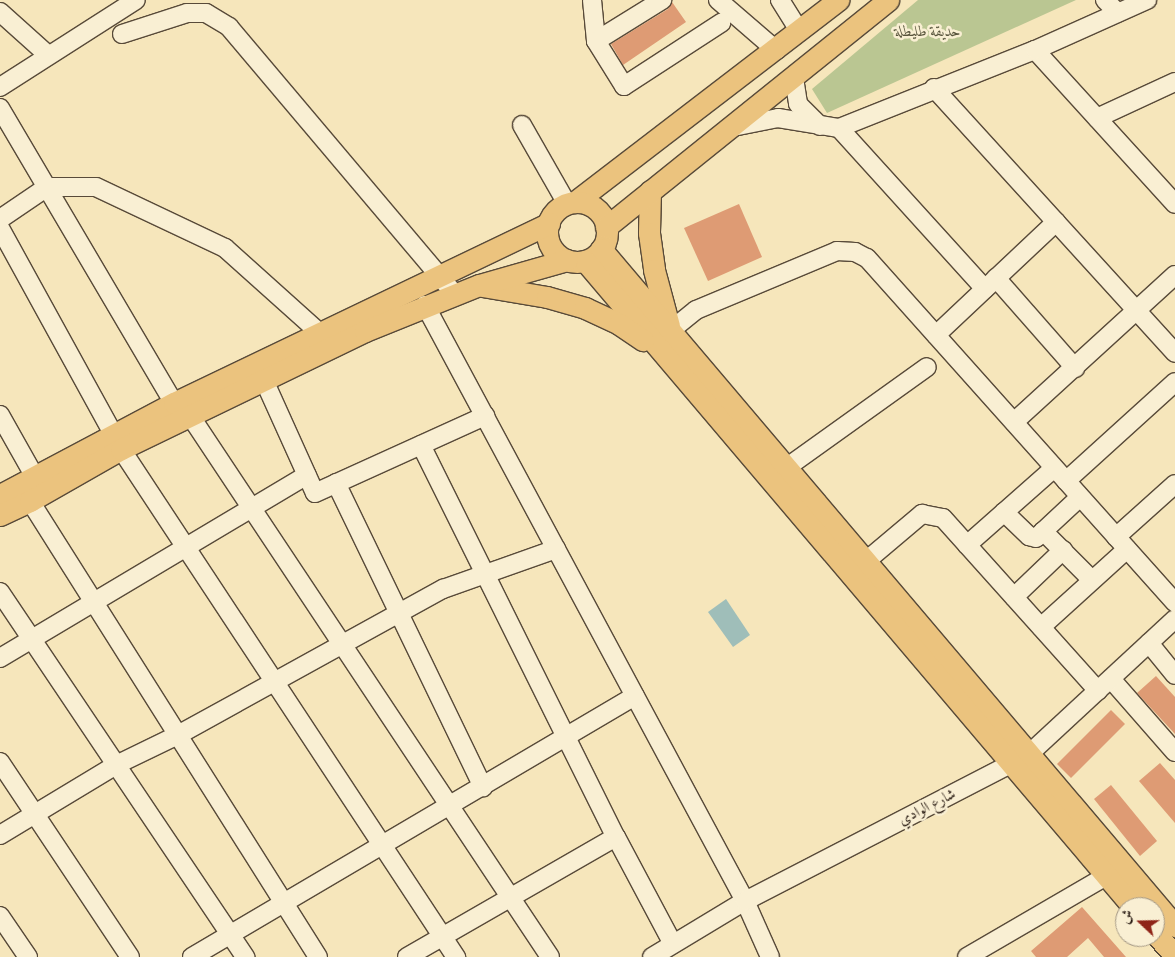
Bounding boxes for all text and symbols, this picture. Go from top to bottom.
park label: حديقة طليطلة [895,23,961,41]
street label: شارع الوادي [895,785,959,829]
north arrow [1115,897,1165,947]
text: ش [1116,907,1138,927]

